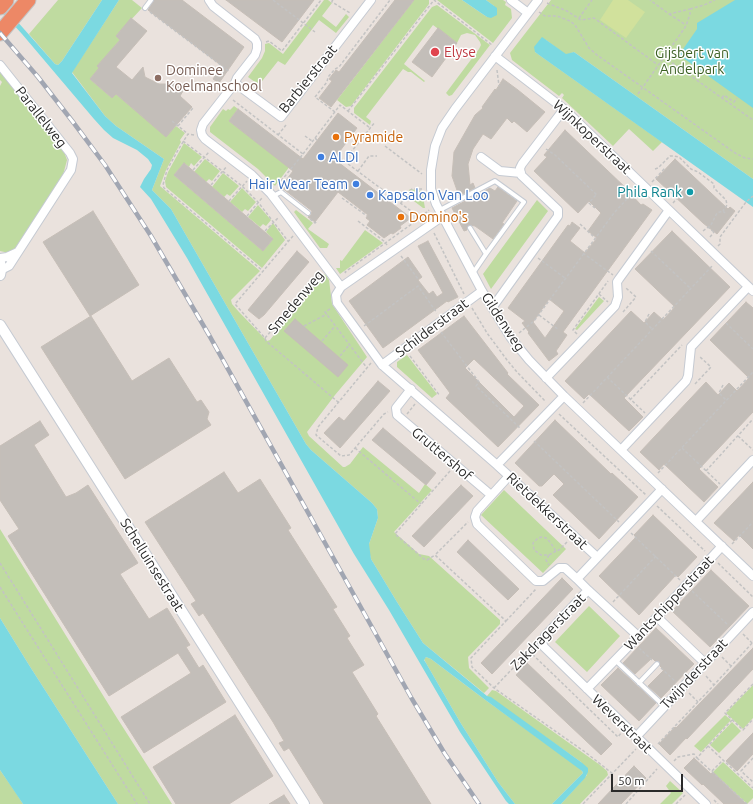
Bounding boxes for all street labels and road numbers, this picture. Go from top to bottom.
street label: Barbierstraat [275,42,341,116]
street label: Parallelweg [12,83,70,151]
street label: Wijnkoperstraat [549,96,635,178]
street label: Smedenweg [265,267,327,337]
street label: Gildenweg [478,289,528,355]
street label: Schilderstraat [392,295,472,361]
street label: Gruttershof [408,424,476,484]
street label: Rietdekkerstraat [503,469,591,553]
street label: Schelluinsestraat [117,515,187,615]
street label: Wantschipperstraat [621,552,717,654]
street label: Zakdragerstraat [507,590,589,674]
street label: Twijnderstraat [657,635,731,713]
street label: Weverstraat [588,691,656,757]

